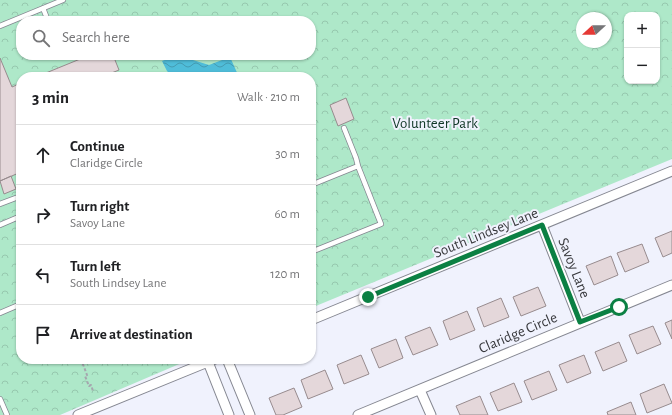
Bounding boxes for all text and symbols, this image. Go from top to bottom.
north arrow [576,12,612,48]
map controls [624,12,660,84]
button: + [624,12,660,48]
search box [16,16,316,60]
icon: search [30,27,52,49]
text: Search here [62,30,130,45]
button: − [624,48,660,84]
text: 3 min [32,89,69,106]
text: Walk · 210 m [237,91,300,104]
park label: Volunteer Park [392,116,478,131]
text: Continue [70,139,125,154]
icon: ahead [32,144,54,166]
text: 30 m [275,148,300,161]
text: Claridge Circle [70,157,143,170]
text: Turn right [70,199,129,214]
icon: right [32,204,54,226]
street label: South Lindsey Lane [432,205,540,261]
text: 60 m [274,208,300,221]
text: Savoy Lane [70,217,125,230]
street label: Savoy Lane [555,236,593,300]
text: Turn left [70,259,121,274]
icon: left [32,264,54,286]
text: 120 m [270,268,300,281]
text: South Lindsey Lane [70,277,166,290]
route end [359,288,377,306]
route start [610,298,628,316]
street label: Claridge Circle [476,310,560,356]
icon: arrive [32,324,54,346]
text: Arrive at destination [70,327,193,342]

